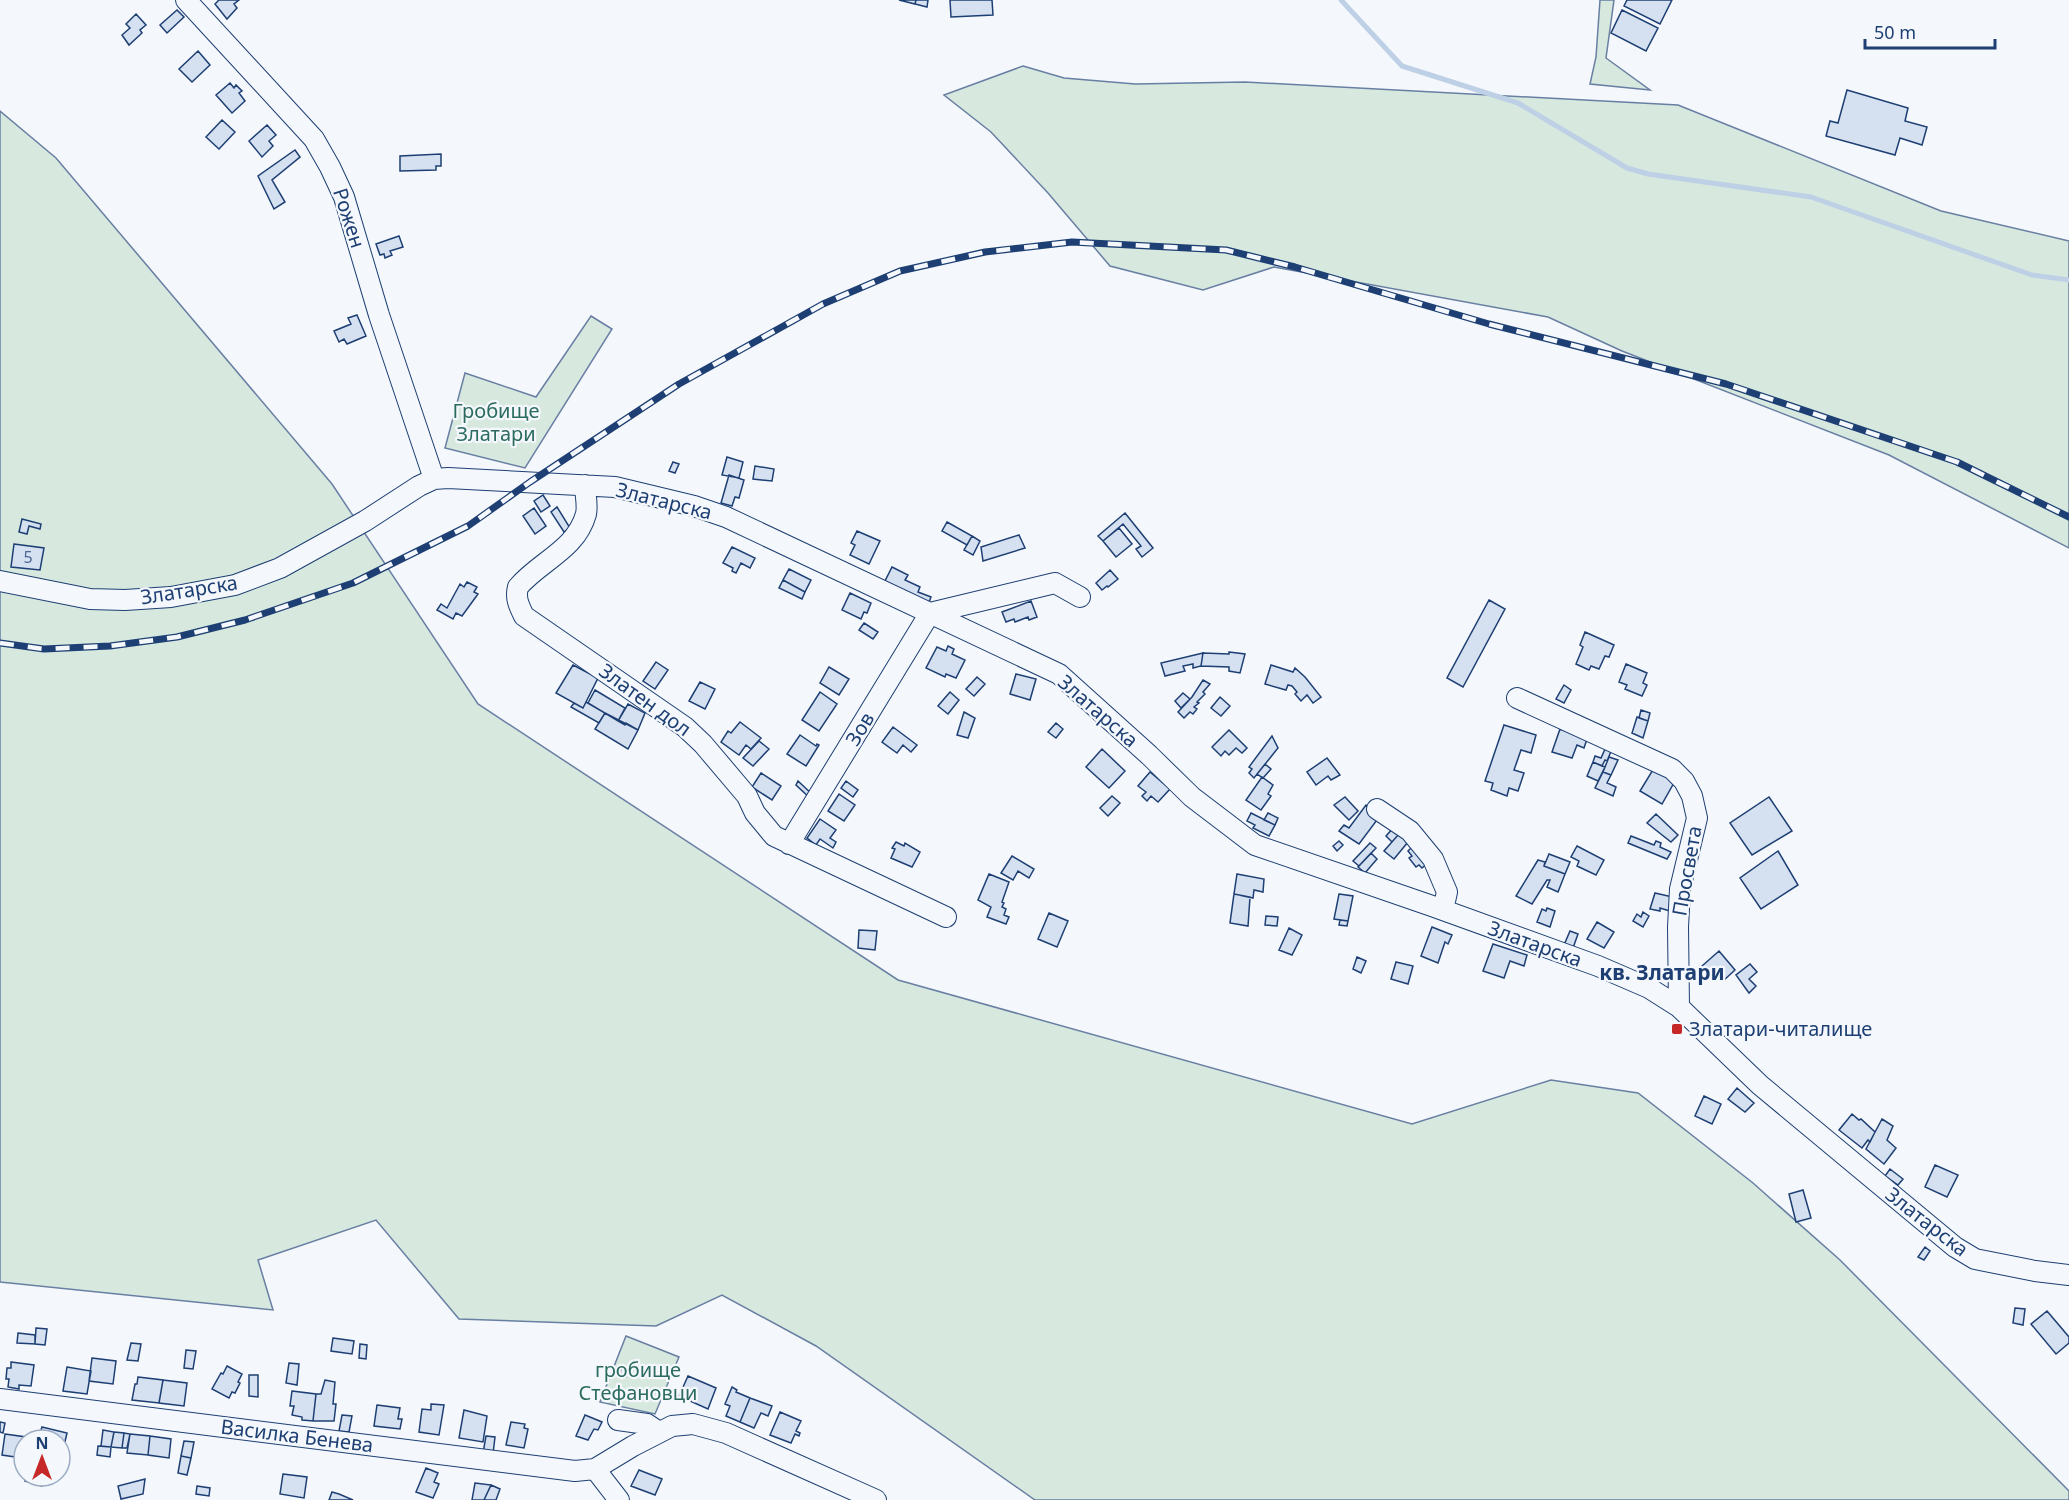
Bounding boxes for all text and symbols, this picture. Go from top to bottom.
scale bar [1865,12,1996,50]
text: 50 m [1874,20,1916,44]
street label: Рожен [327,184,372,251]
park label: Гробище Златари [453,397,539,447]
street label: Златарска [613,476,715,525]
house number: 5 [23,546,33,568]
street label: Златарска [138,569,239,611]
street label: Златен дол [594,657,697,742]
street label: Златарска [1052,668,1144,753]
street label: Зов [839,707,880,751]
street label: Просвета [1665,824,1708,918]
street label: Златарска [1485,914,1586,973]
district label: кв. Златари [1599,958,1725,986]
place label: Златари-читалище [1689,1015,1872,1042]
marker: Златари-читалище [1670,1022,1684,1036]
street label: Златарска [1880,1181,1974,1262]
park label: гробище Стефановци [579,1356,697,1406]
street label: Василка Бенева [219,1413,375,1458]
north arrow [12,1428,72,1488]
text: N [35,1432,49,1454]

